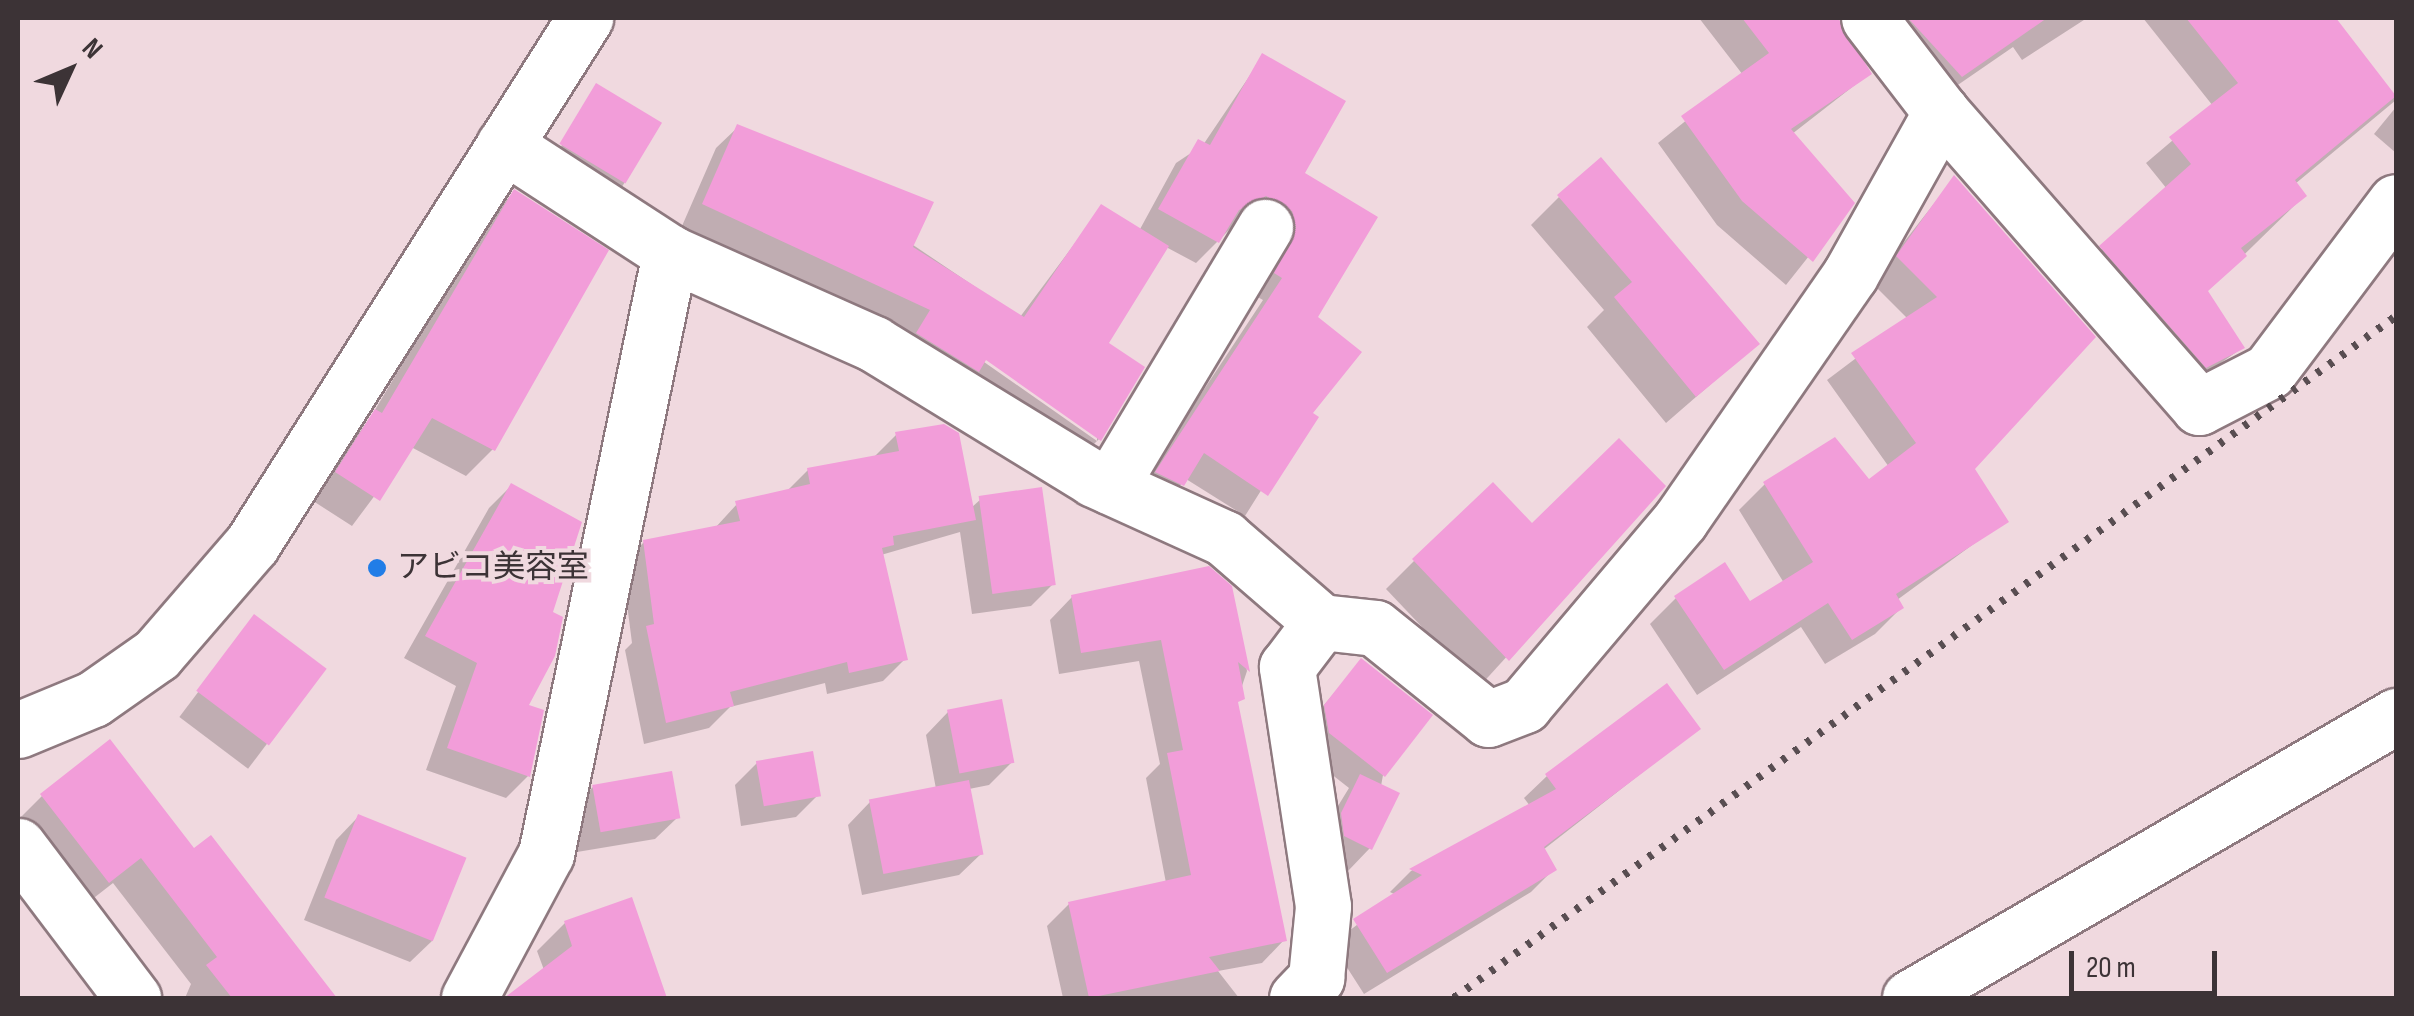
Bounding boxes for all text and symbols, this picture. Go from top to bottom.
north arrow [20,20,120,120]
text: N [75,32,109,66]
place label: アビコ美容室 [397,549,589,587]
marker: アビコ美容室 [366,557,388,579]
scale bar [2074,931,2222,993]
text: 20 m [2086,950,2136,986]

